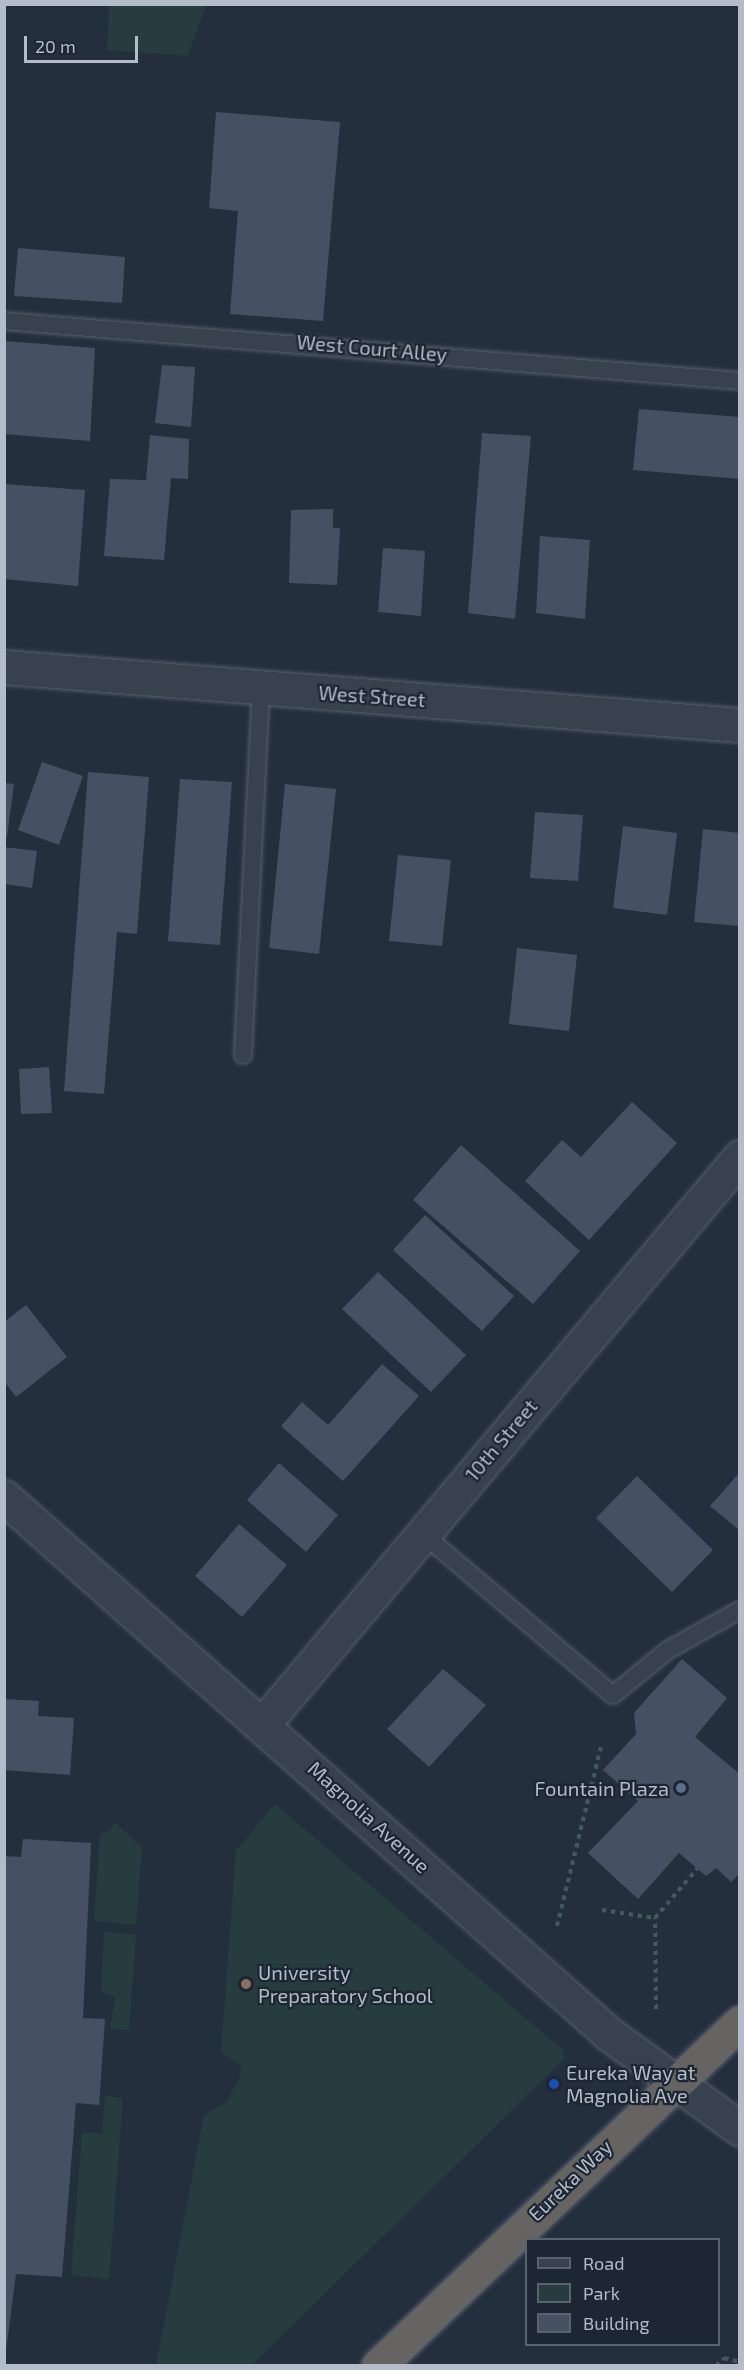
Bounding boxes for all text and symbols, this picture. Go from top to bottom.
scale bar [27,24,141,62]
text: 20 m [35,35,76,57]
street label: West Court Alley [296,329,448,367]
street label: West Street [318,680,426,712]
street label: 10th Street [460,1394,542,1486]
street label: Magnolia Avenue [303,1756,435,1878]
place label: Fountain Plaza [535,1776,669,1800]
marker: Fountain Plaza [674,1781,688,1795]
place label: University Preparatory School [258,1960,433,2007]
marker: University Preparatory School [239,1977,253,1991]
place label: Eureka Way at Magnolia Ave [566,2060,696,2107]
marker: Eureka Way at Magnolia Ave [547,2077,561,2091]
street label: Eureka Way [523,2134,617,2226]
legend [525,2238,720,2346]
text: Road [583,2252,624,2274]
text: Park [583,2282,620,2304]
text: Building [583,2312,650,2334]

